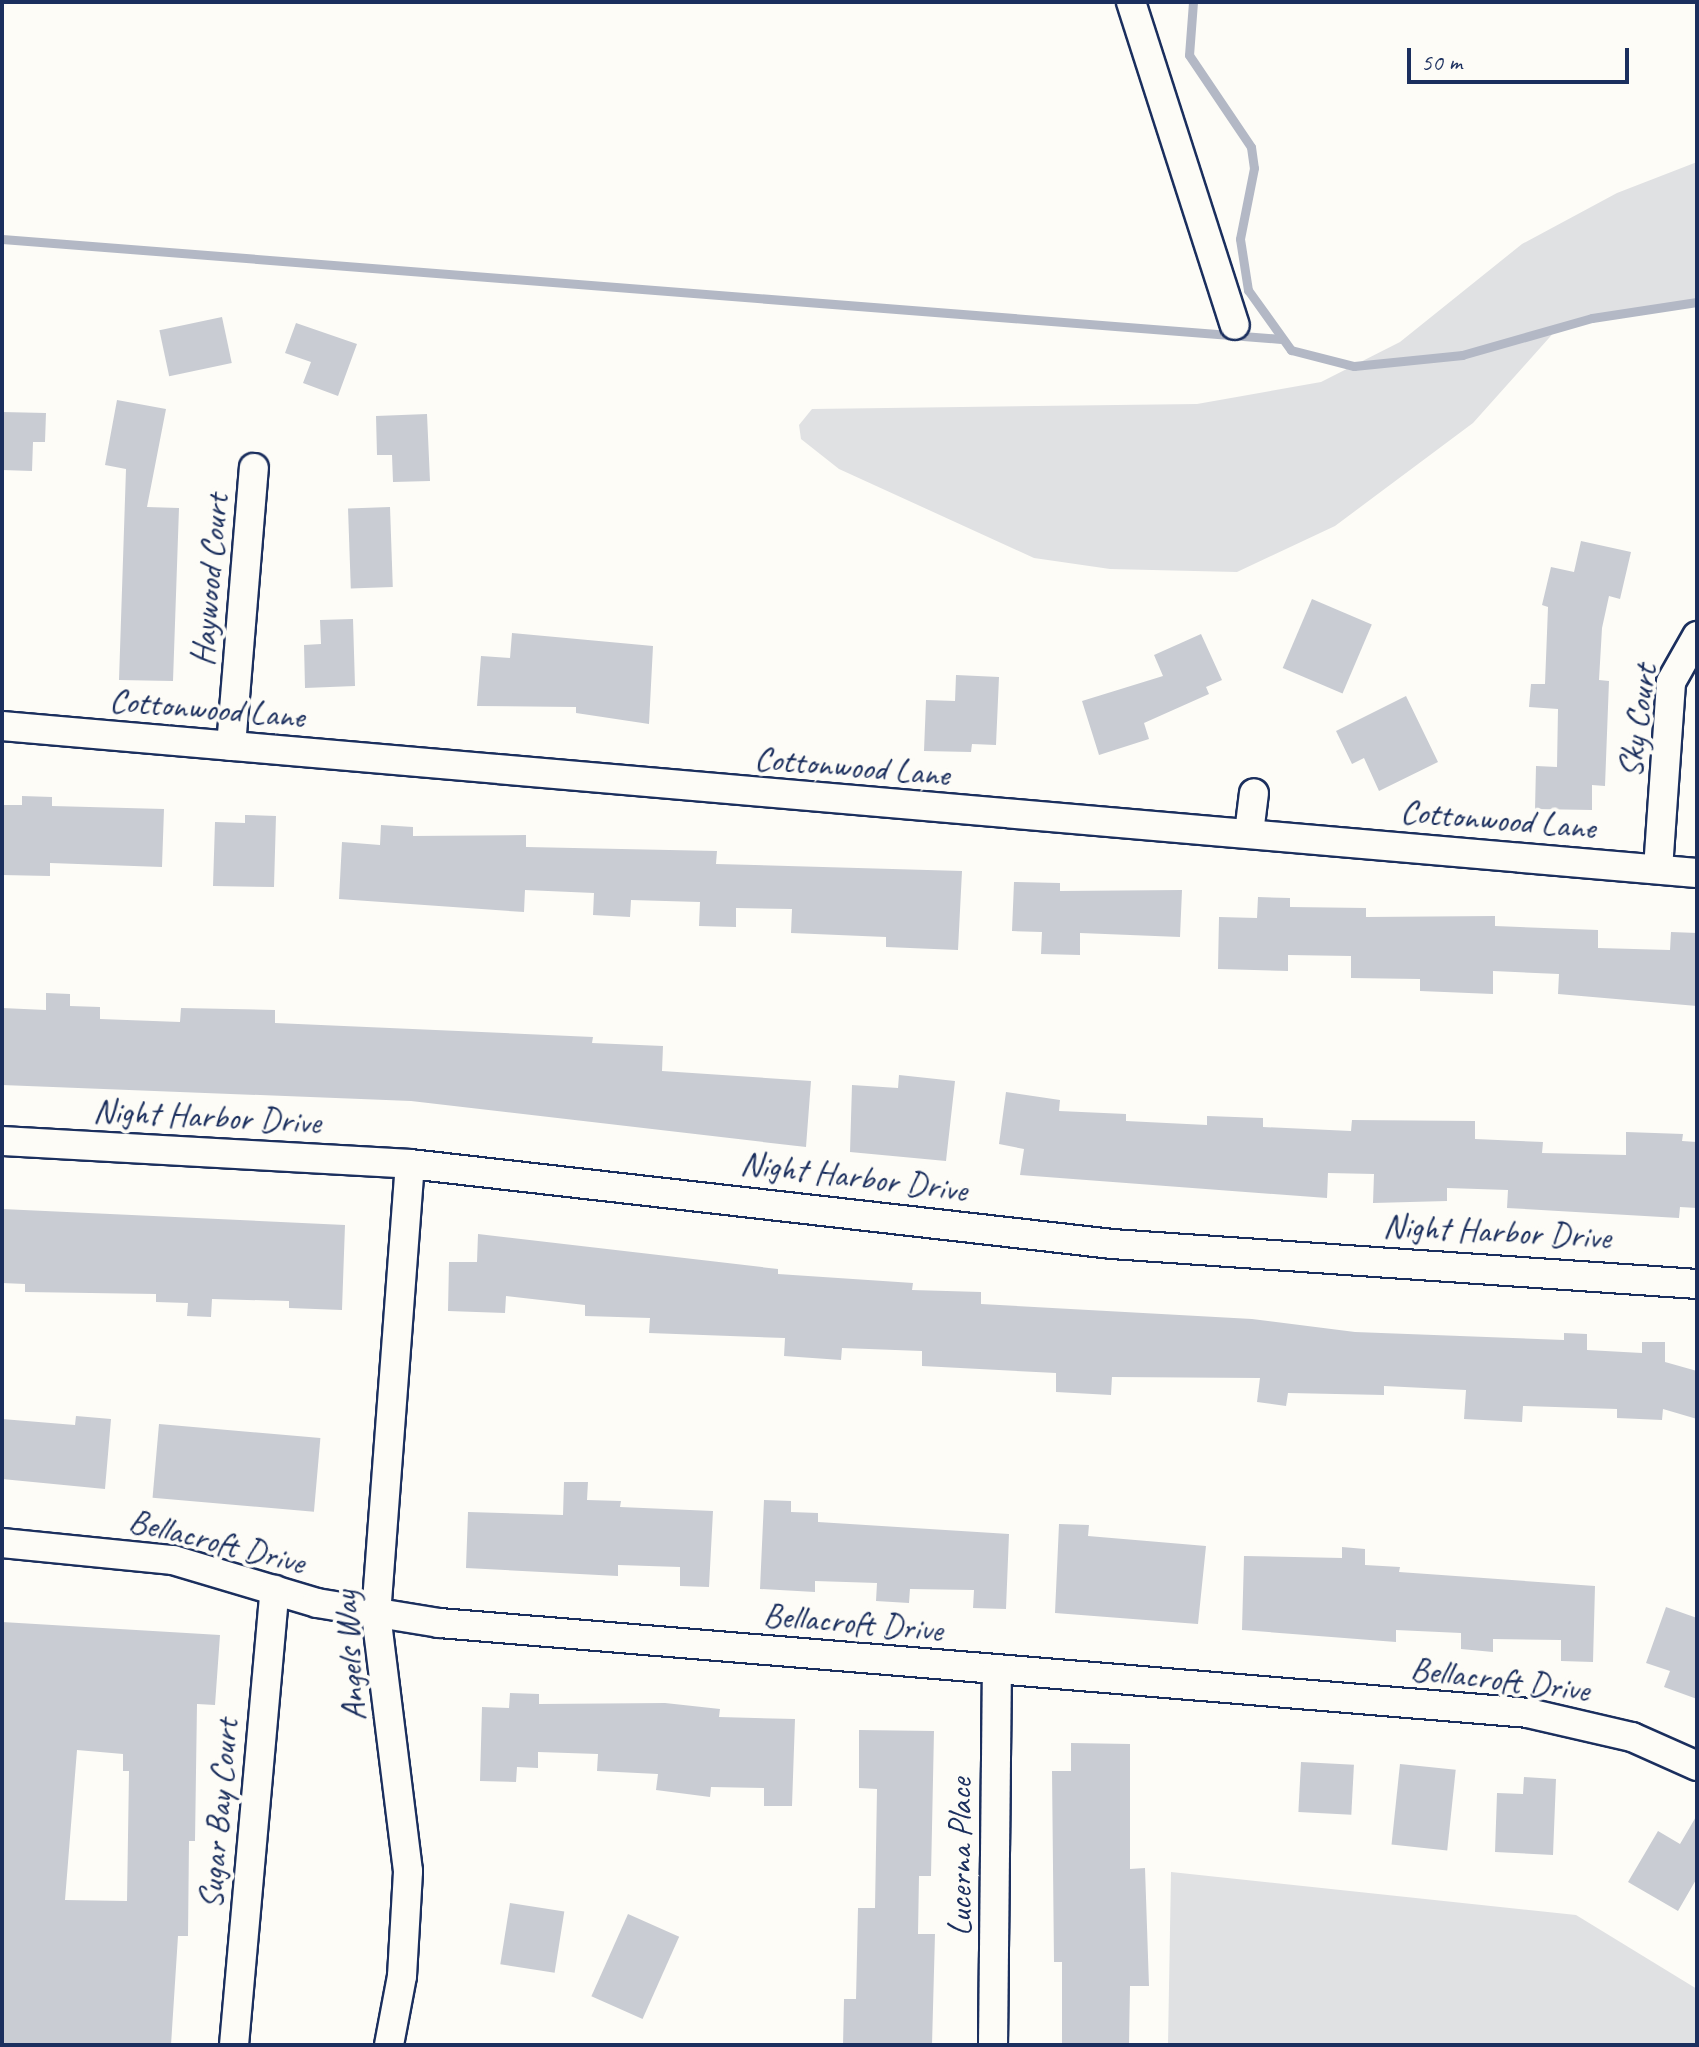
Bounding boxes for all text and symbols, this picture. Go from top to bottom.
scale bar [1411,32,1633,82]
text: 50 m [1421,47,1462,77]
street label: Haywood Court [181,492,237,668]
street label: Sky Court [1609,662,1665,780]
street label: Cottonwood Lane [107,679,307,737]
street label: Cottonwood Lane [752,737,952,795]
street label: Cottonwood Lane [1398,790,1598,848]
street label: Night Harbor Drive [92,1090,322,1142]
street label: Night Harbor Drive [738,1142,970,1210]
street label: Night Harbor Drive [1382,1205,1612,1257]
street label: Bellacroft Drive [125,1499,309,1583]
street label: Angels Way [324,1589,374,1723]
street label: Bellacroft Drive [761,1594,945,1650]
street label: Bellacroft Drive [1408,1648,1592,1710]
street label: Sugar Bay Court [189,1717,247,1911]
street label: Lucerna Place [940,1778,980,1936]

